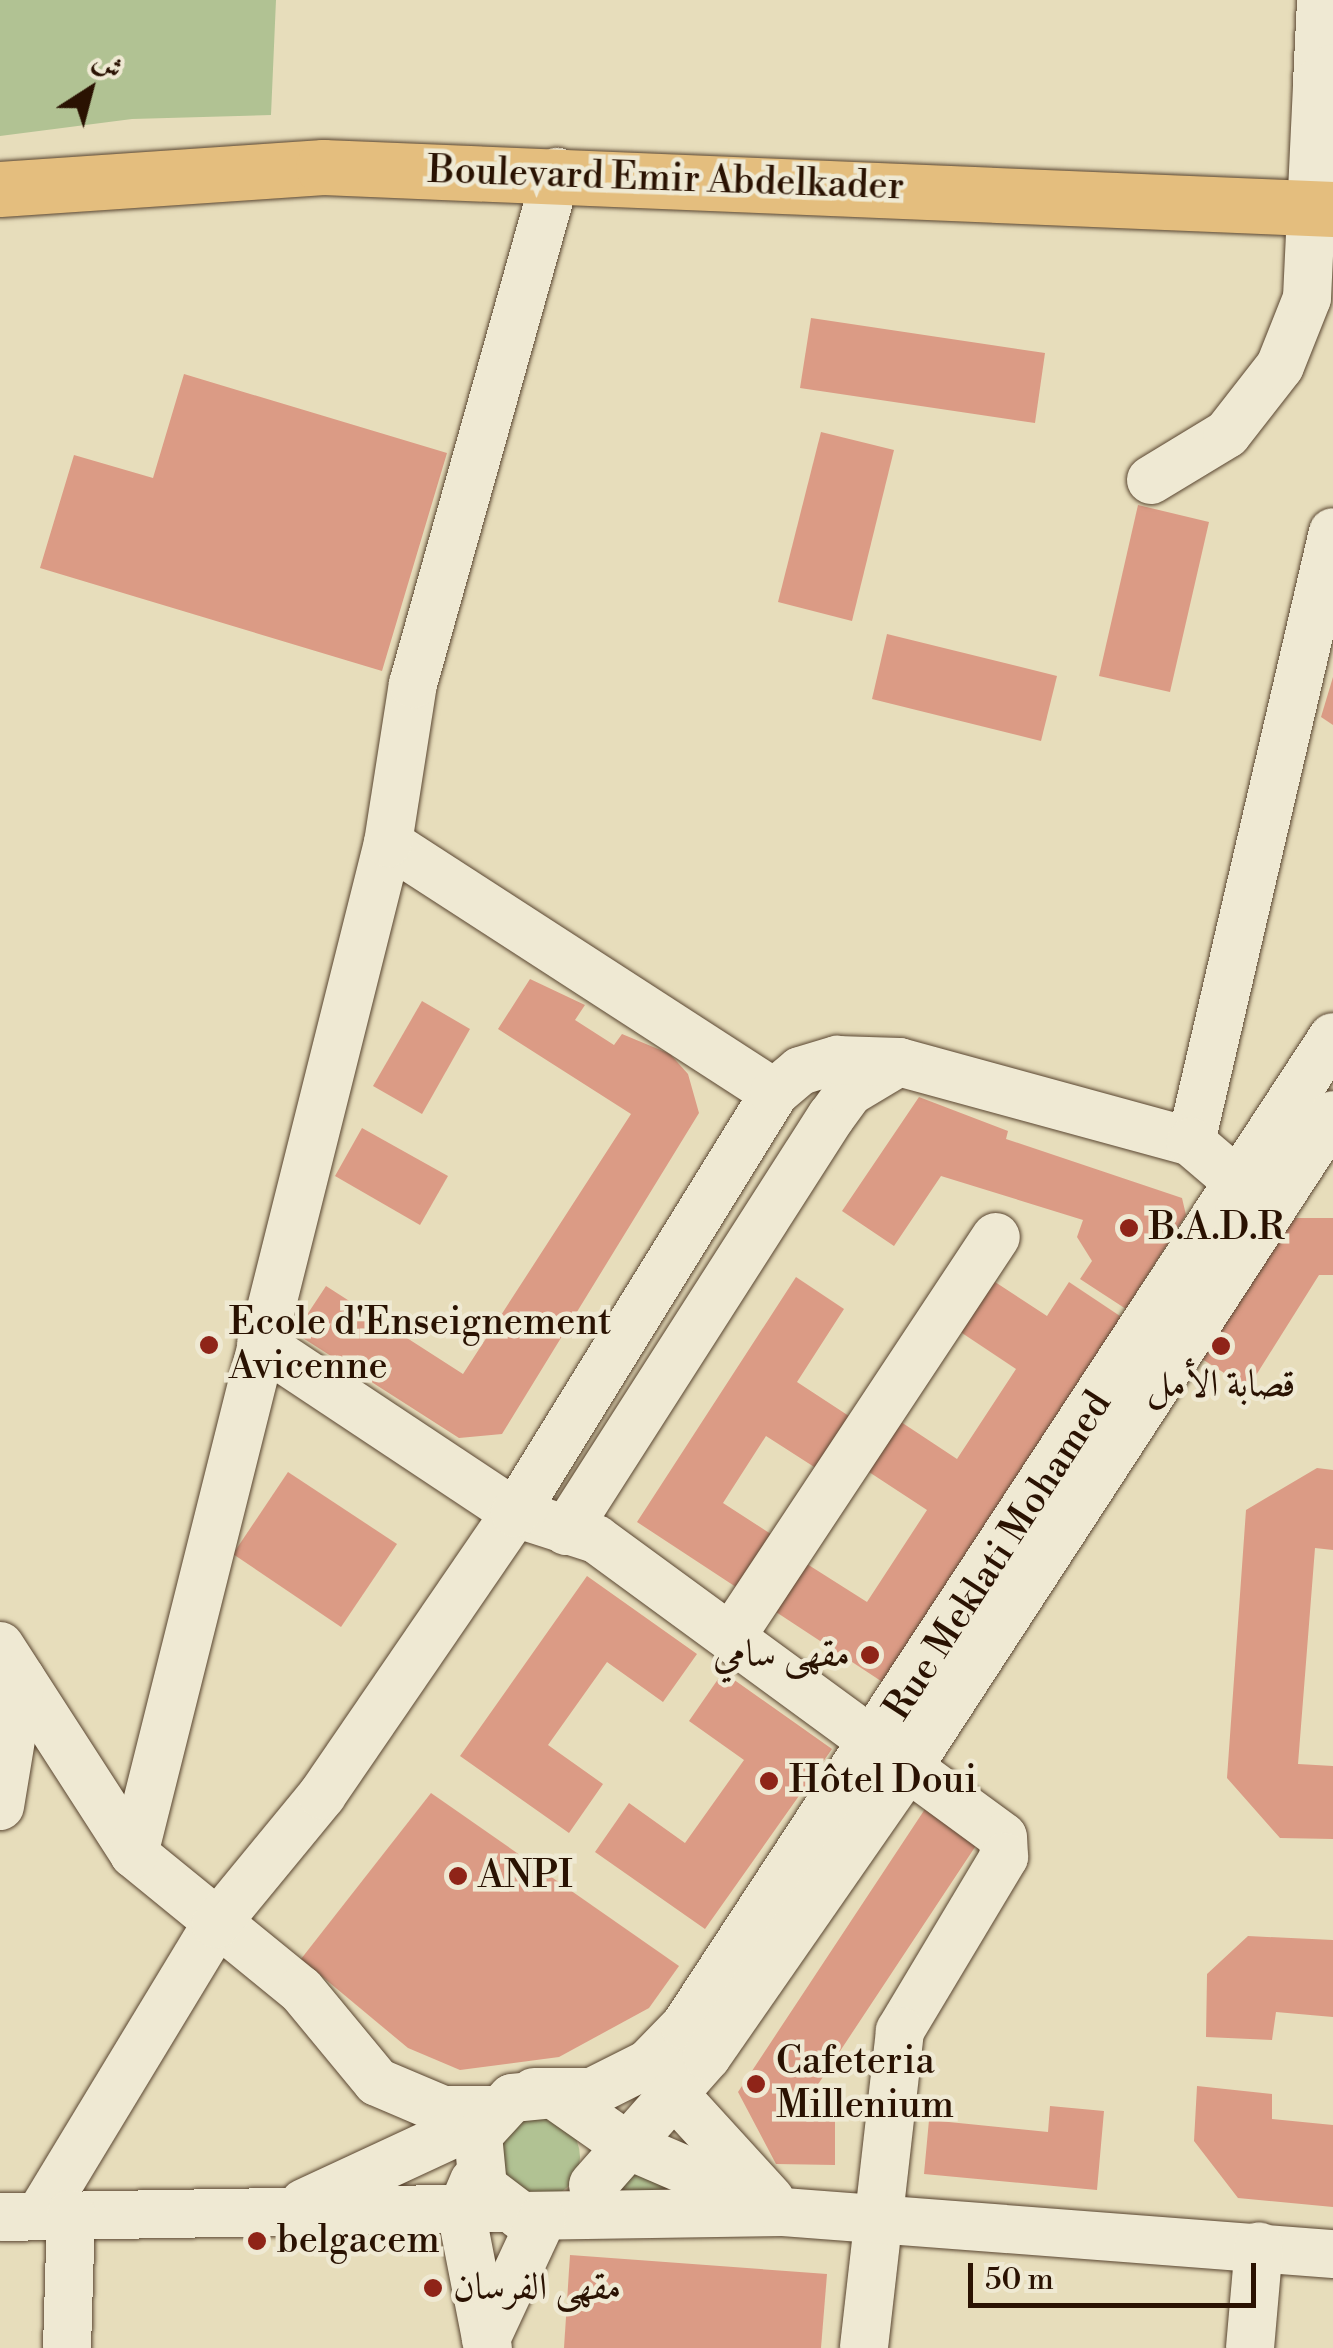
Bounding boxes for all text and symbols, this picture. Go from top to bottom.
north arrow [40,40,140,140]
text: ش [86,43,129,88]
street label: Boulevard Emir Abdelkader [427,148,905,210]
place label: B.A.D.R [1149,1205,1284,1251]
marker: B.A.D.R [1118,1217,1140,1239]
place label: Ecole d'Enseignement Avicenne [229,1300,612,1390]
marker: Ecole d'Enseignement Avicenne [198,1334,220,1356]
marker: قصابة الأمل [1210,1335,1232,1357]
place label: قصابة الأمل [1147,1362,1295,1408]
street label: Rue Meklati Mohamed [875,1383,1121,1729]
place label: مقهى سامي [713,1632,850,1678]
marker: مقهى سامي [859,1644,881,1666]
place label: Hôtel Doui [789,1758,977,1804]
marker: Hôtel Doui [758,1770,780,1792]
place label: ANPI [478,1853,573,1899]
marker: ANPI [447,1865,469,1887]
place label: Cafeteria Millenium [776,2039,954,2128]
marker: Cafeteria Millenium [745,2073,767,2095]
place label: belgacem [277,2218,440,2264]
marker: belgacem [246,2230,268,2252]
scale bar [973,2243,1260,2305]
text: 50 m [985,2261,1054,2299]
place label: مقهى الفرسان [453,2265,621,2311]
marker: مقهى الفرسان [422,2277,444,2299]

